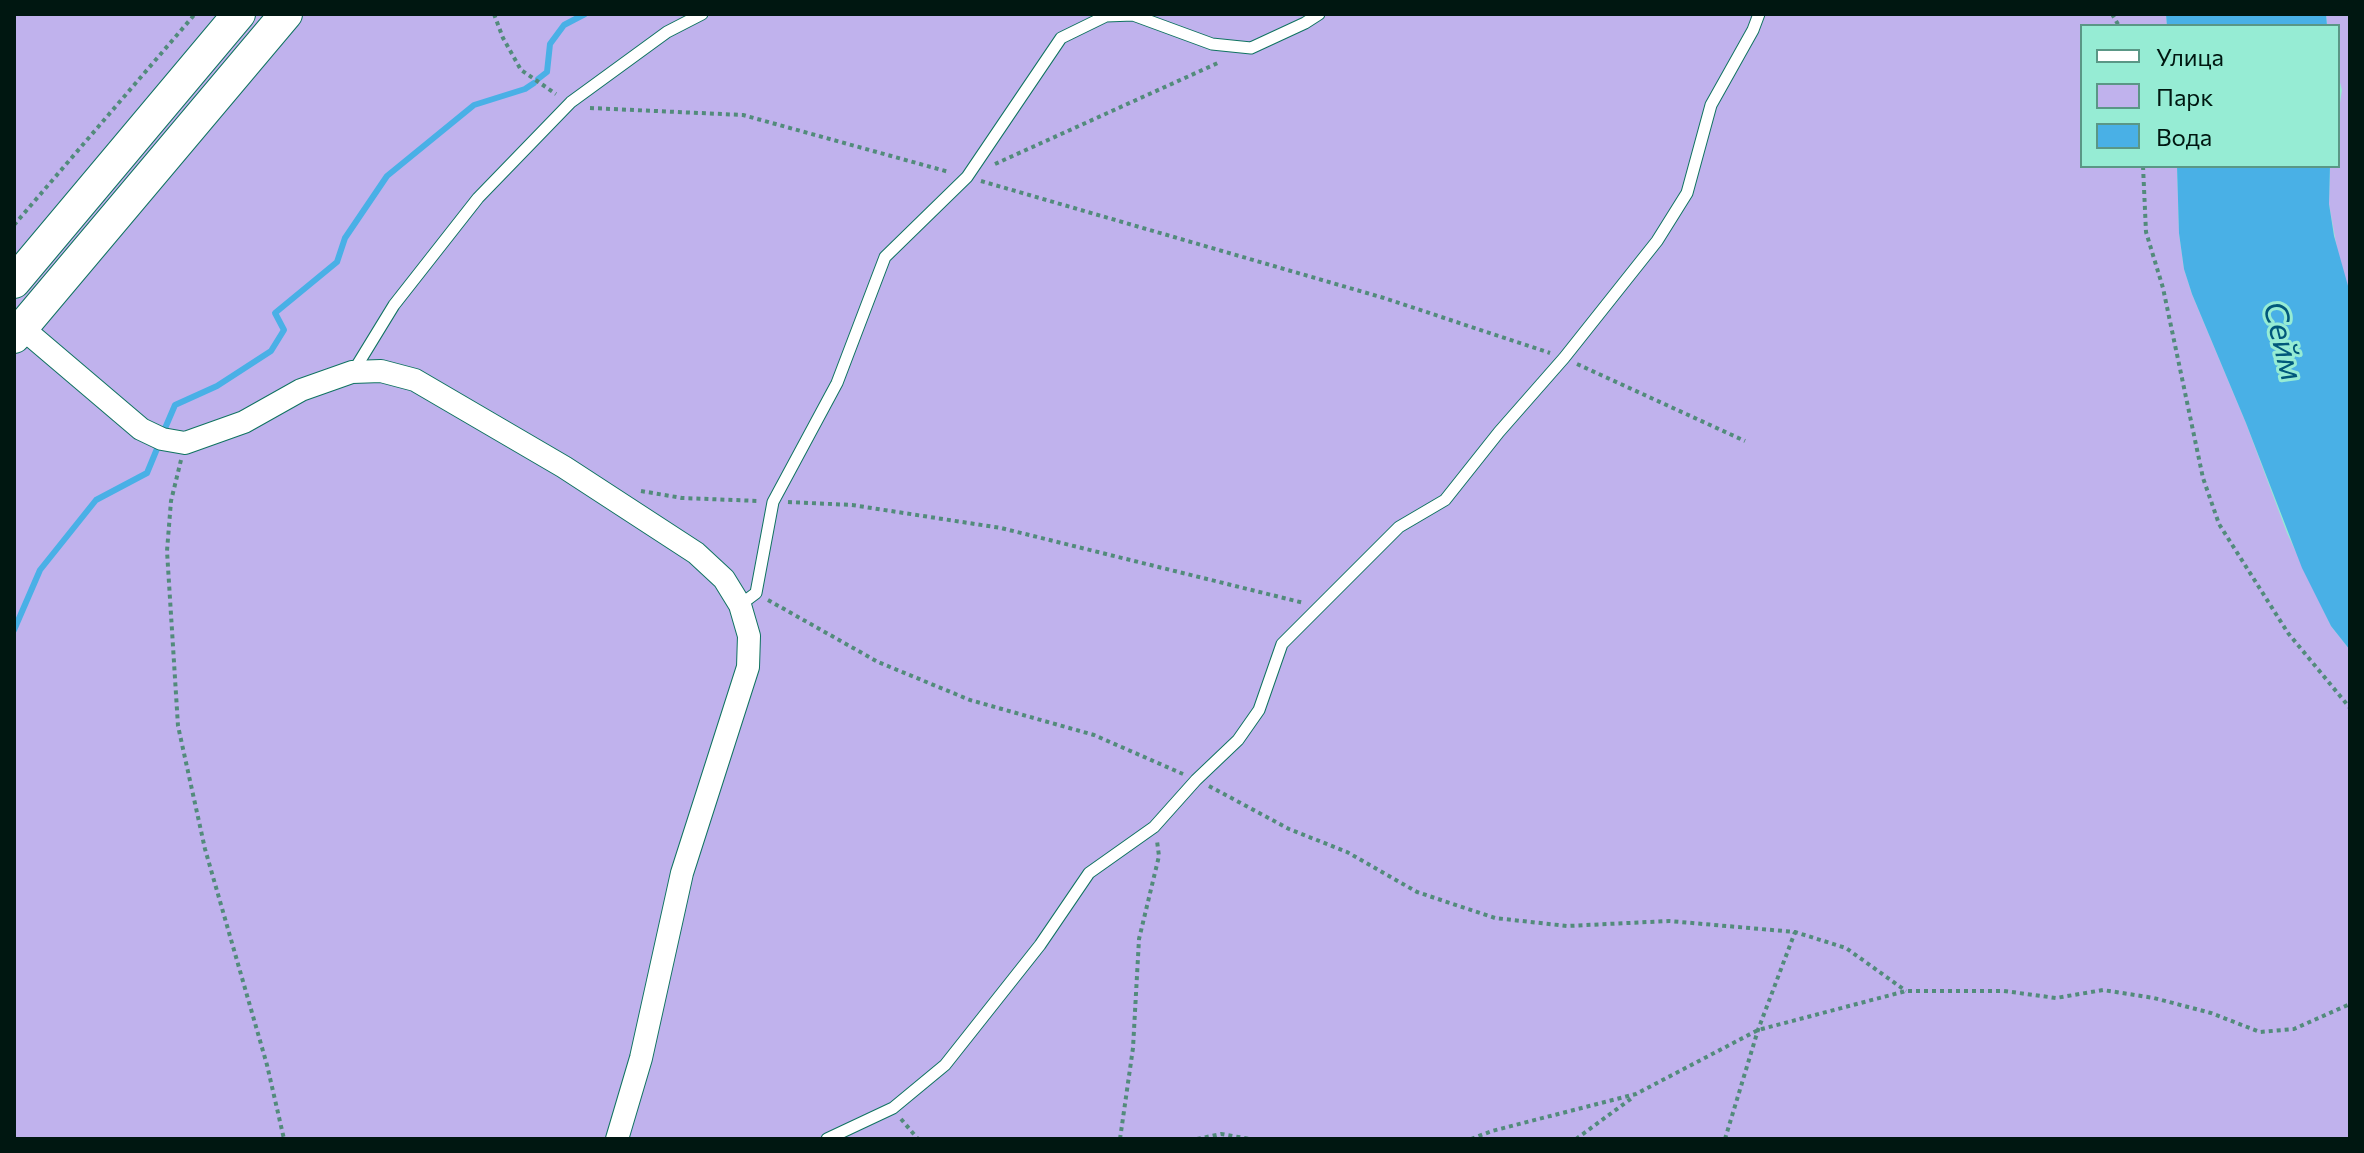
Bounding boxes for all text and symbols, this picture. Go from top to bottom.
legend [2080,24,2340,168]
text: Улица [2156,42,2224,71]
text: Парк [2156,82,2213,111]
text: Вода [2156,122,2212,151]
water label: Сейм [2255,298,2311,384]

